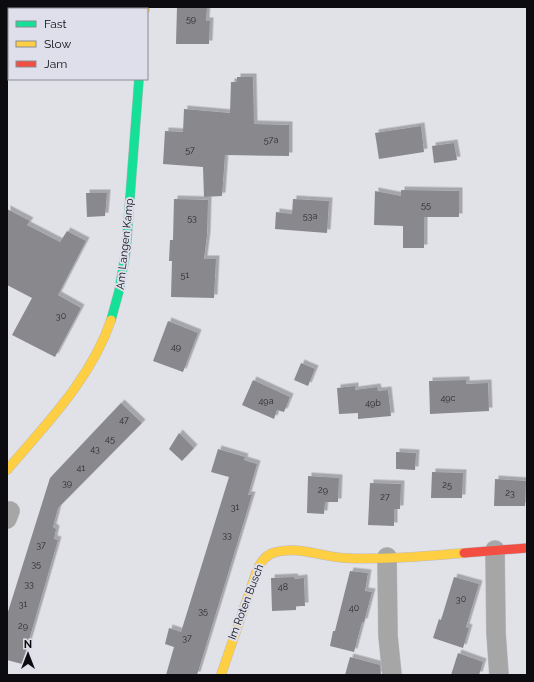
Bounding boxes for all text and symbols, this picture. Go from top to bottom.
legend [8,8,148,80]
house number: 59 [186,14,196,24]
text: Fast [44,17,67,31]
text: Slow [44,37,71,51]
text: Jam [44,57,67,71]
house number: 57a [264,135,278,145]
house number: 57 [185,145,195,155]
street label: Am Langen Kamp [114,198,136,290]
house number: 55 [421,200,431,210]
house number: 53a [303,211,317,221]
house number: 53 [187,213,197,223]
house number: 51 [181,270,190,280]
house number: 30 [56,311,67,321]
house number: 49 [171,342,181,352]
house number: 49c [440,393,456,403]
house number: 49a [258,396,274,406]
house number: 49b [365,398,381,408]
house number: 47 [119,415,129,425]
house number: 45 [105,434,115,444]
house number: 43 [90,444,100,454]
house number: 41 [77,463,86,473]
house number: 39 [62,478,72,488]
house number: 25 [442,480,452,490]
house number: 29 [318,485,328,495]
house number: 23 [505,488,515,498]
house number: 27 [380,492,390,502]
house number: 31 [231,502,239,512]
house number: 33 [222,530,232,540]
house number: 37 [36,540,46,550]
house number: 35 [31,559,41,569]
street label: Im Roten Busch [226,562,266,642]
house number: 33 [24,579,34,589]
house number: 48 [278,582,288,592]
house number: 30 [456,594,467,604]
house number: 31 [19,599,27,609]
house number: 40 [349,603,360,613]
house number: 35 [198,606,208,616]
house number: 29 [18,621,28,631]
house number: 37 [182,633,192,643]
north arrow [8,634,48,674]
text: N [24,638,32,651]

